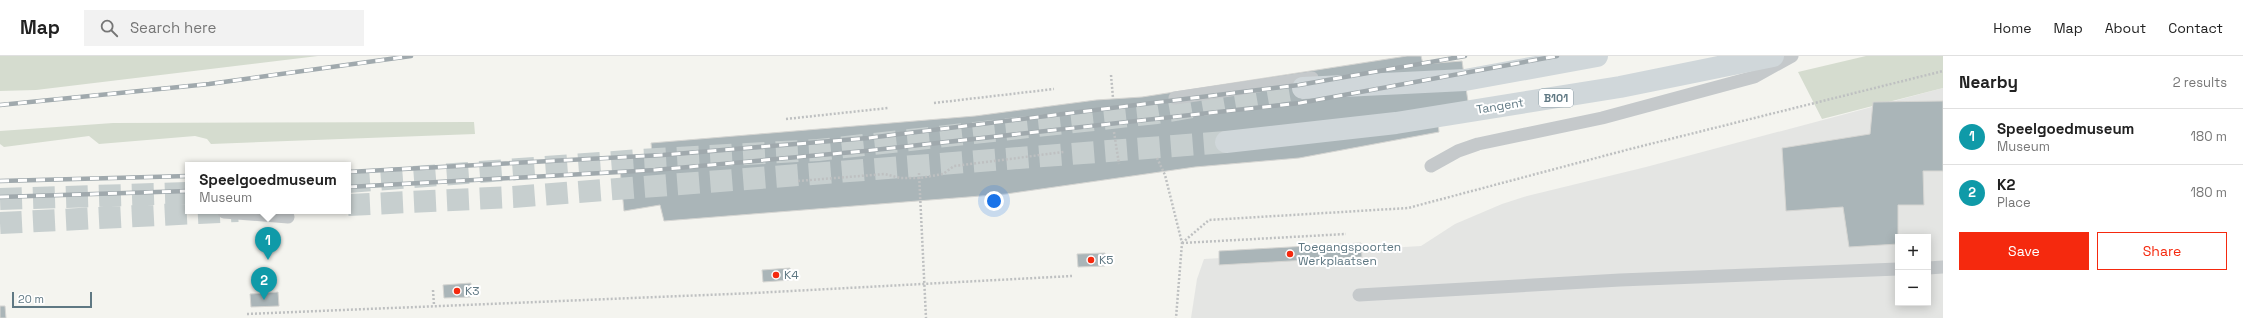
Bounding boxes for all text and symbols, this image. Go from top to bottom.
search box [84,10,364,46]
text: Map [20,15,60,40]
icon: search [98,17,120,39]
text: Search here [130,18,216,37]
text: Home [1993,19,2031,37]
text: Map [2053,19,2083,37]
text: About [2105,19,2146,37]
text: Contact [2168,19,2223,37]
text: Nearby [1959,71,2018,93]
text: 2 results [2173,74,2227,91]
road number: B101 [1539,89,1573,107]
street label: Tangent [1475,94,1525,118]
text: Speelgoedmuseum [1997,119,2134,138]
text: 1 [1969,128,1975,145]
text: 180 m [2191,128,2227,145]
text: Museum [1997,138,2050,155]
popup [185,162,351,214]
text: Speelgoedmuseum [199,170,337,189]
text: K2 [1997,175,2015,194]
text: 2 [1968,184,1976,201]
text: 180 m [2191,184,2227,201]
text: Museum [199,189,252,206]
your location [984,191,1004,211]
text: Place [1997,194,2031,211]
pin: 1 [255,227,281,260]
button: Save [1959,232,2089,270]
button: Share [2097,232,2227,270]
map controls [1895,234,1931,306]
button: + [1895,234,1931,270]
place label: Toegangspoorten Werkplaatsen [1298,239,1401,269]
marker: Toegangspoorten Werkplaatsen [1285,249,1295,259]
place label: K5 [1099,252,1114,268]
marker: K5 [1086,255,1096,265]
pin: 2 [251,267,277,300]
place label: K4 [784,267,799,283]
marker: K4 [771,270,781,280]
button: − [1895,270,1931,306]
place label: K3 [465,283,480,299]
marker: K3 [452,286,462,296]
scale bar [12,290,92,309]
text: 20 m [18,292,44,306]

